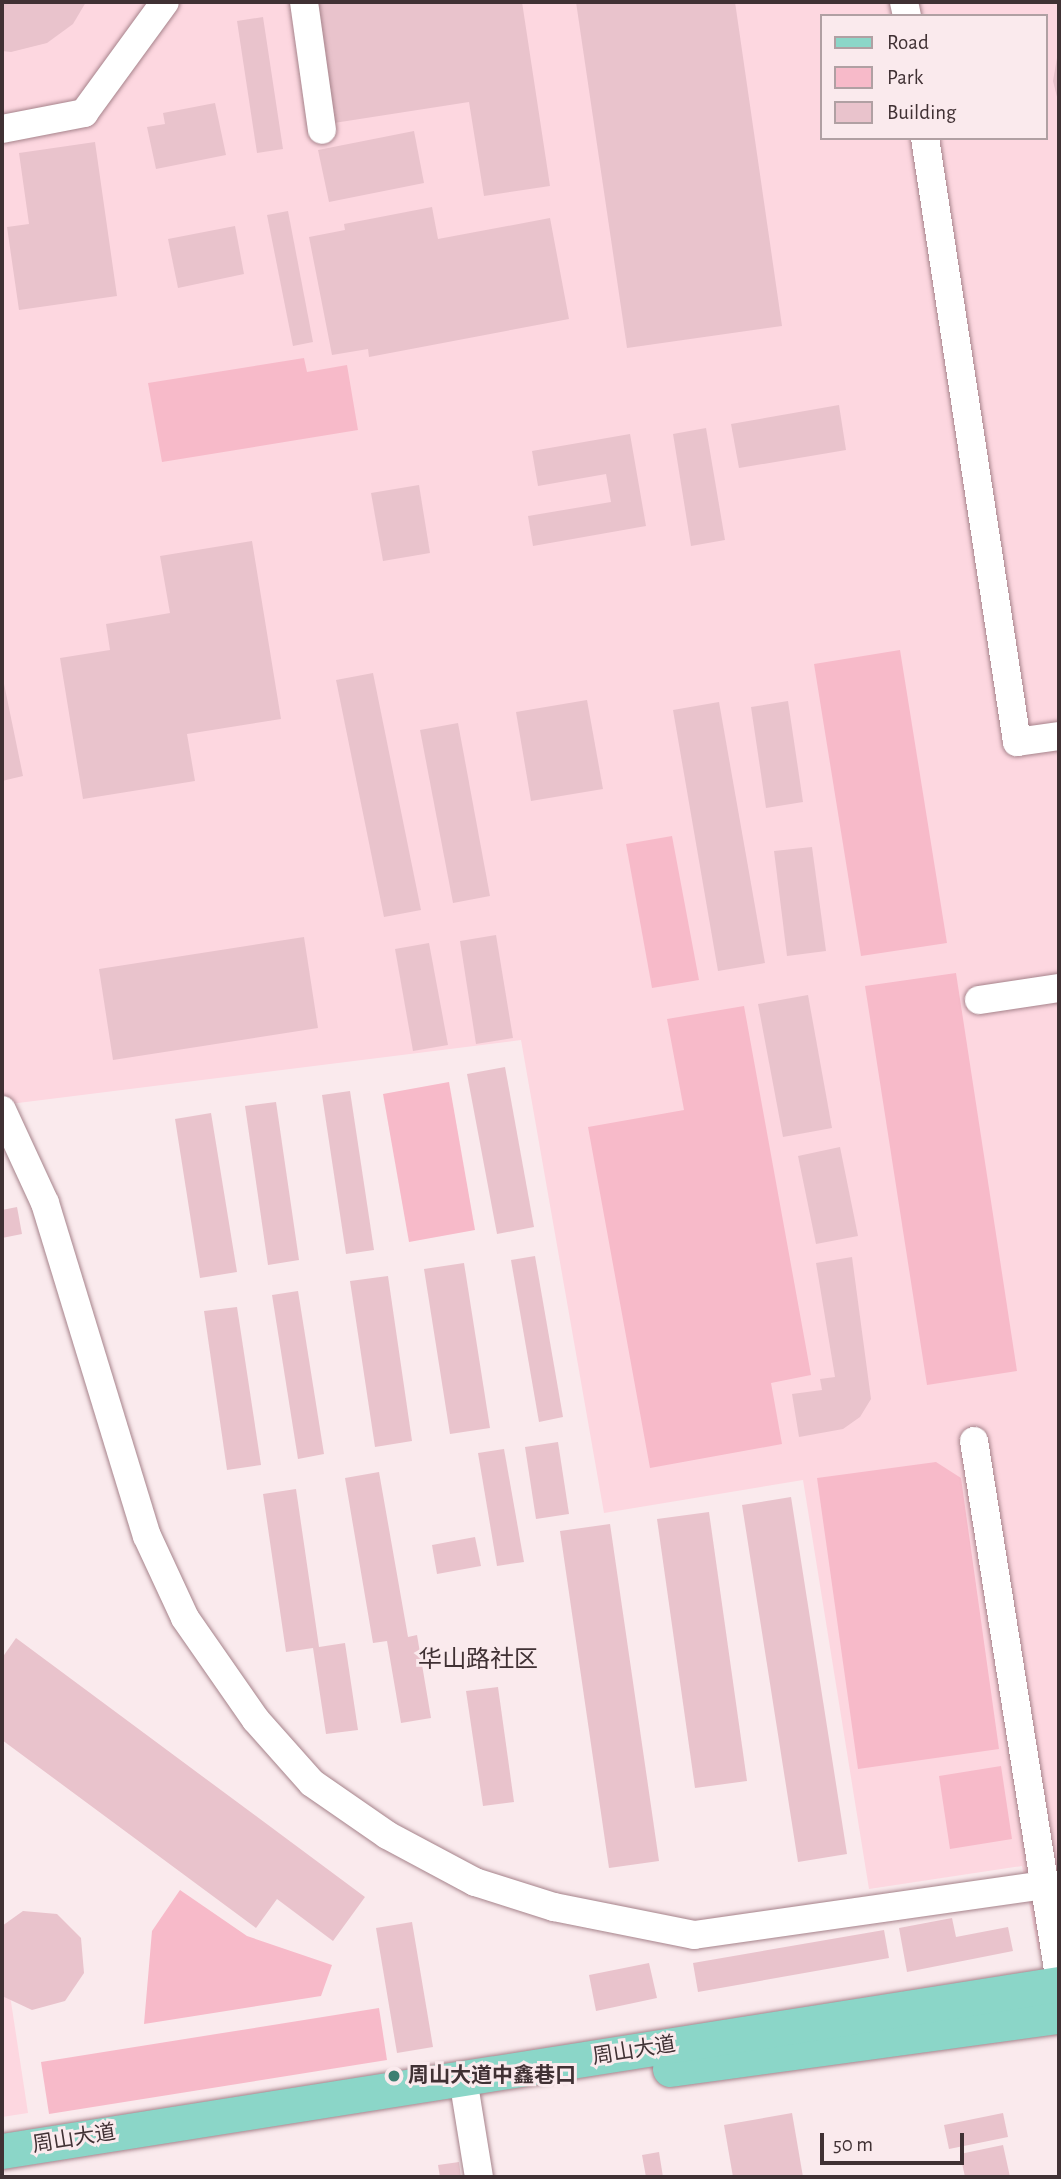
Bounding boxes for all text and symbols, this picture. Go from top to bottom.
legend [820,14,1047,140]
text: Road [887,32,929,53]
text: Park [887,67,923,88]
text: Building [887,102,956,123]
district label: 华山路社区 [418,1647,538,1675]
street label: 周山大道 [591,2032,677,2070]
place label: 周山大道中鑫巷口 [408,2063,576,2089]
marker: 周山大道中鑫巷口 [386,2068,402,2084]
street label: 周山大道 [31,2120,117,2158]
scale bar [823,2120,967,2164]
text: 50 m [833,2134,873,2155]

